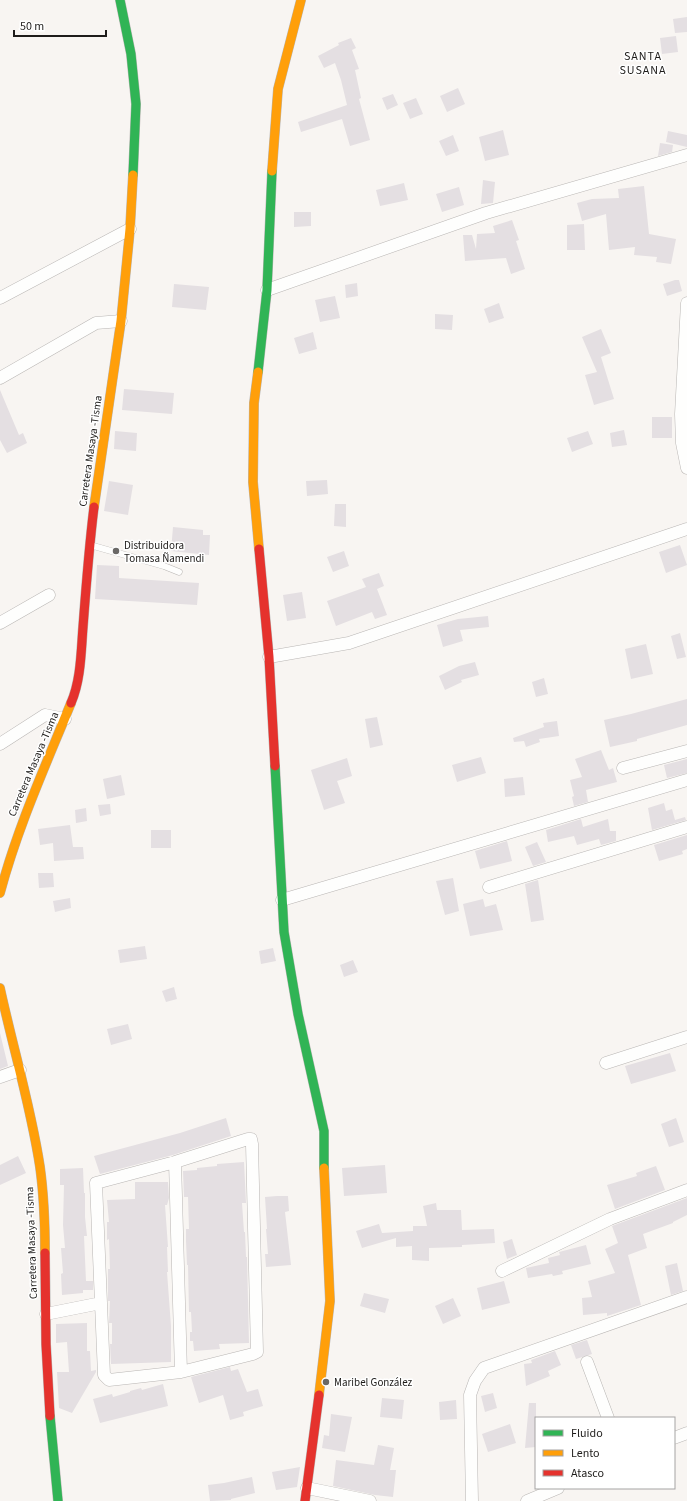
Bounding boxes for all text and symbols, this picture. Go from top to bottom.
scale bar [14,12,106,38]
text: 50 m [20,18,44,35]
district label: SANTA SUSANA [619,48,667,79]
street label: Carretera Masaya -Tisma [75,394,106,508]
place label: Distribuidora Tomasa Ñamendi [124,538,204,566]
marker: Distribuidora Tomasa Ñamendi [111,546,121,556]
street label: Carretera Masaya -Tisma [5,710,62,819]
street label: Carretera Masaya -Tisma [22,1187,41,1299]
place label: Maribel González [334,1375,413,1390]
marker: Maribel González [321,1377,331,1387]
legend [535,1417,675,1489]
text: Fluido [571,1425,603,1442]
text: Lento [571,1445,600,1462]
text: Atasco [571,1465,604,1482]

